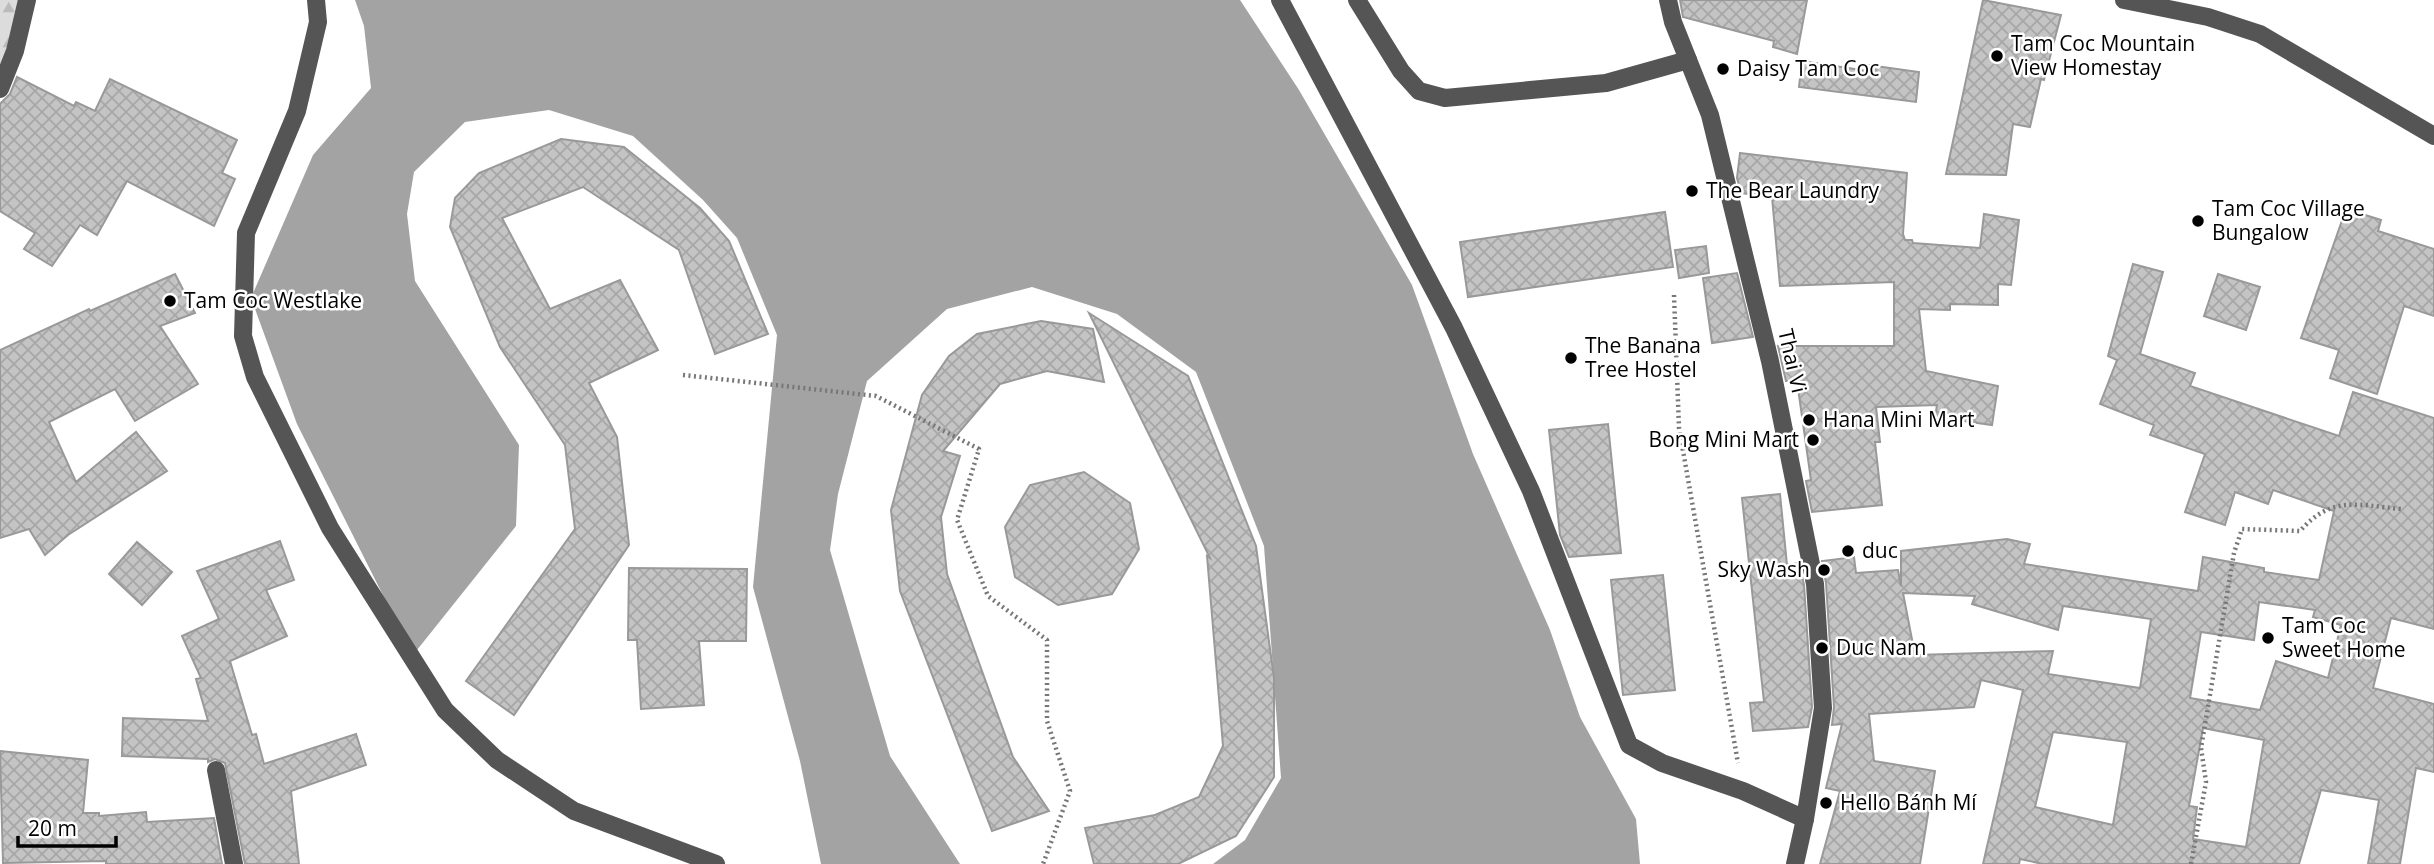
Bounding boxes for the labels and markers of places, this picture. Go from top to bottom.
place label: Tam Coc Mountain View Homestay [2011,29,2195,81]
marker: Tam Coc Mountain View Homestay [1989,48,2005,64]
place label: Daisy Tam Coc [1737,54,1879,82]
marker: Daisy Tam Coc [1715,61,1731,77]
place label: The Bear Laundry [1706,176,1880,204]
marker: The Bear Laundry [1684,183,1700,199]
place label: Tam Coc Village Bungalow [2212,194,2365,246]
marker: Tam Coc Village Bungalow [2190,213,2206,229]
place label: Tam Coc Westlake [184,286,362,314]
marker: Tam Coc Westlake [162,293,178,309]
place label: The Banana Tree Hostel [1585,331,1701,383]
marker: The Banana Tree Hostel [1563,350,1579,366]
place label: Hana Mini Mart [1823,405,1975,433]
marker: Hana Mini Mart [1801,412,1817,428]
place label: Bong Mini Mart [1649,425,1799,453]
marker: Bong Mini Mart [1805,432,1821,448]
place label: duc [1862,536,1898,564]
marker: duc [1840,543,1856,559]
place label: Sky Wash [1718,555,1810,583]
marker: Sky Wash [1816,562,1832,578]
place label: Tam Coc Sweet Home [2282,611,2406,663]
marker: Tam Coc Sweet Home [2260,630,2276,646]
place label: Duc Nam [1836,633,1927,661]
marker: Duc Nam [1814,640,1830,656]
place label: Hello Bánh Mí [1840,788,1977,816]
marker: Hello Bánh Mí [1818,795,1834,811]

